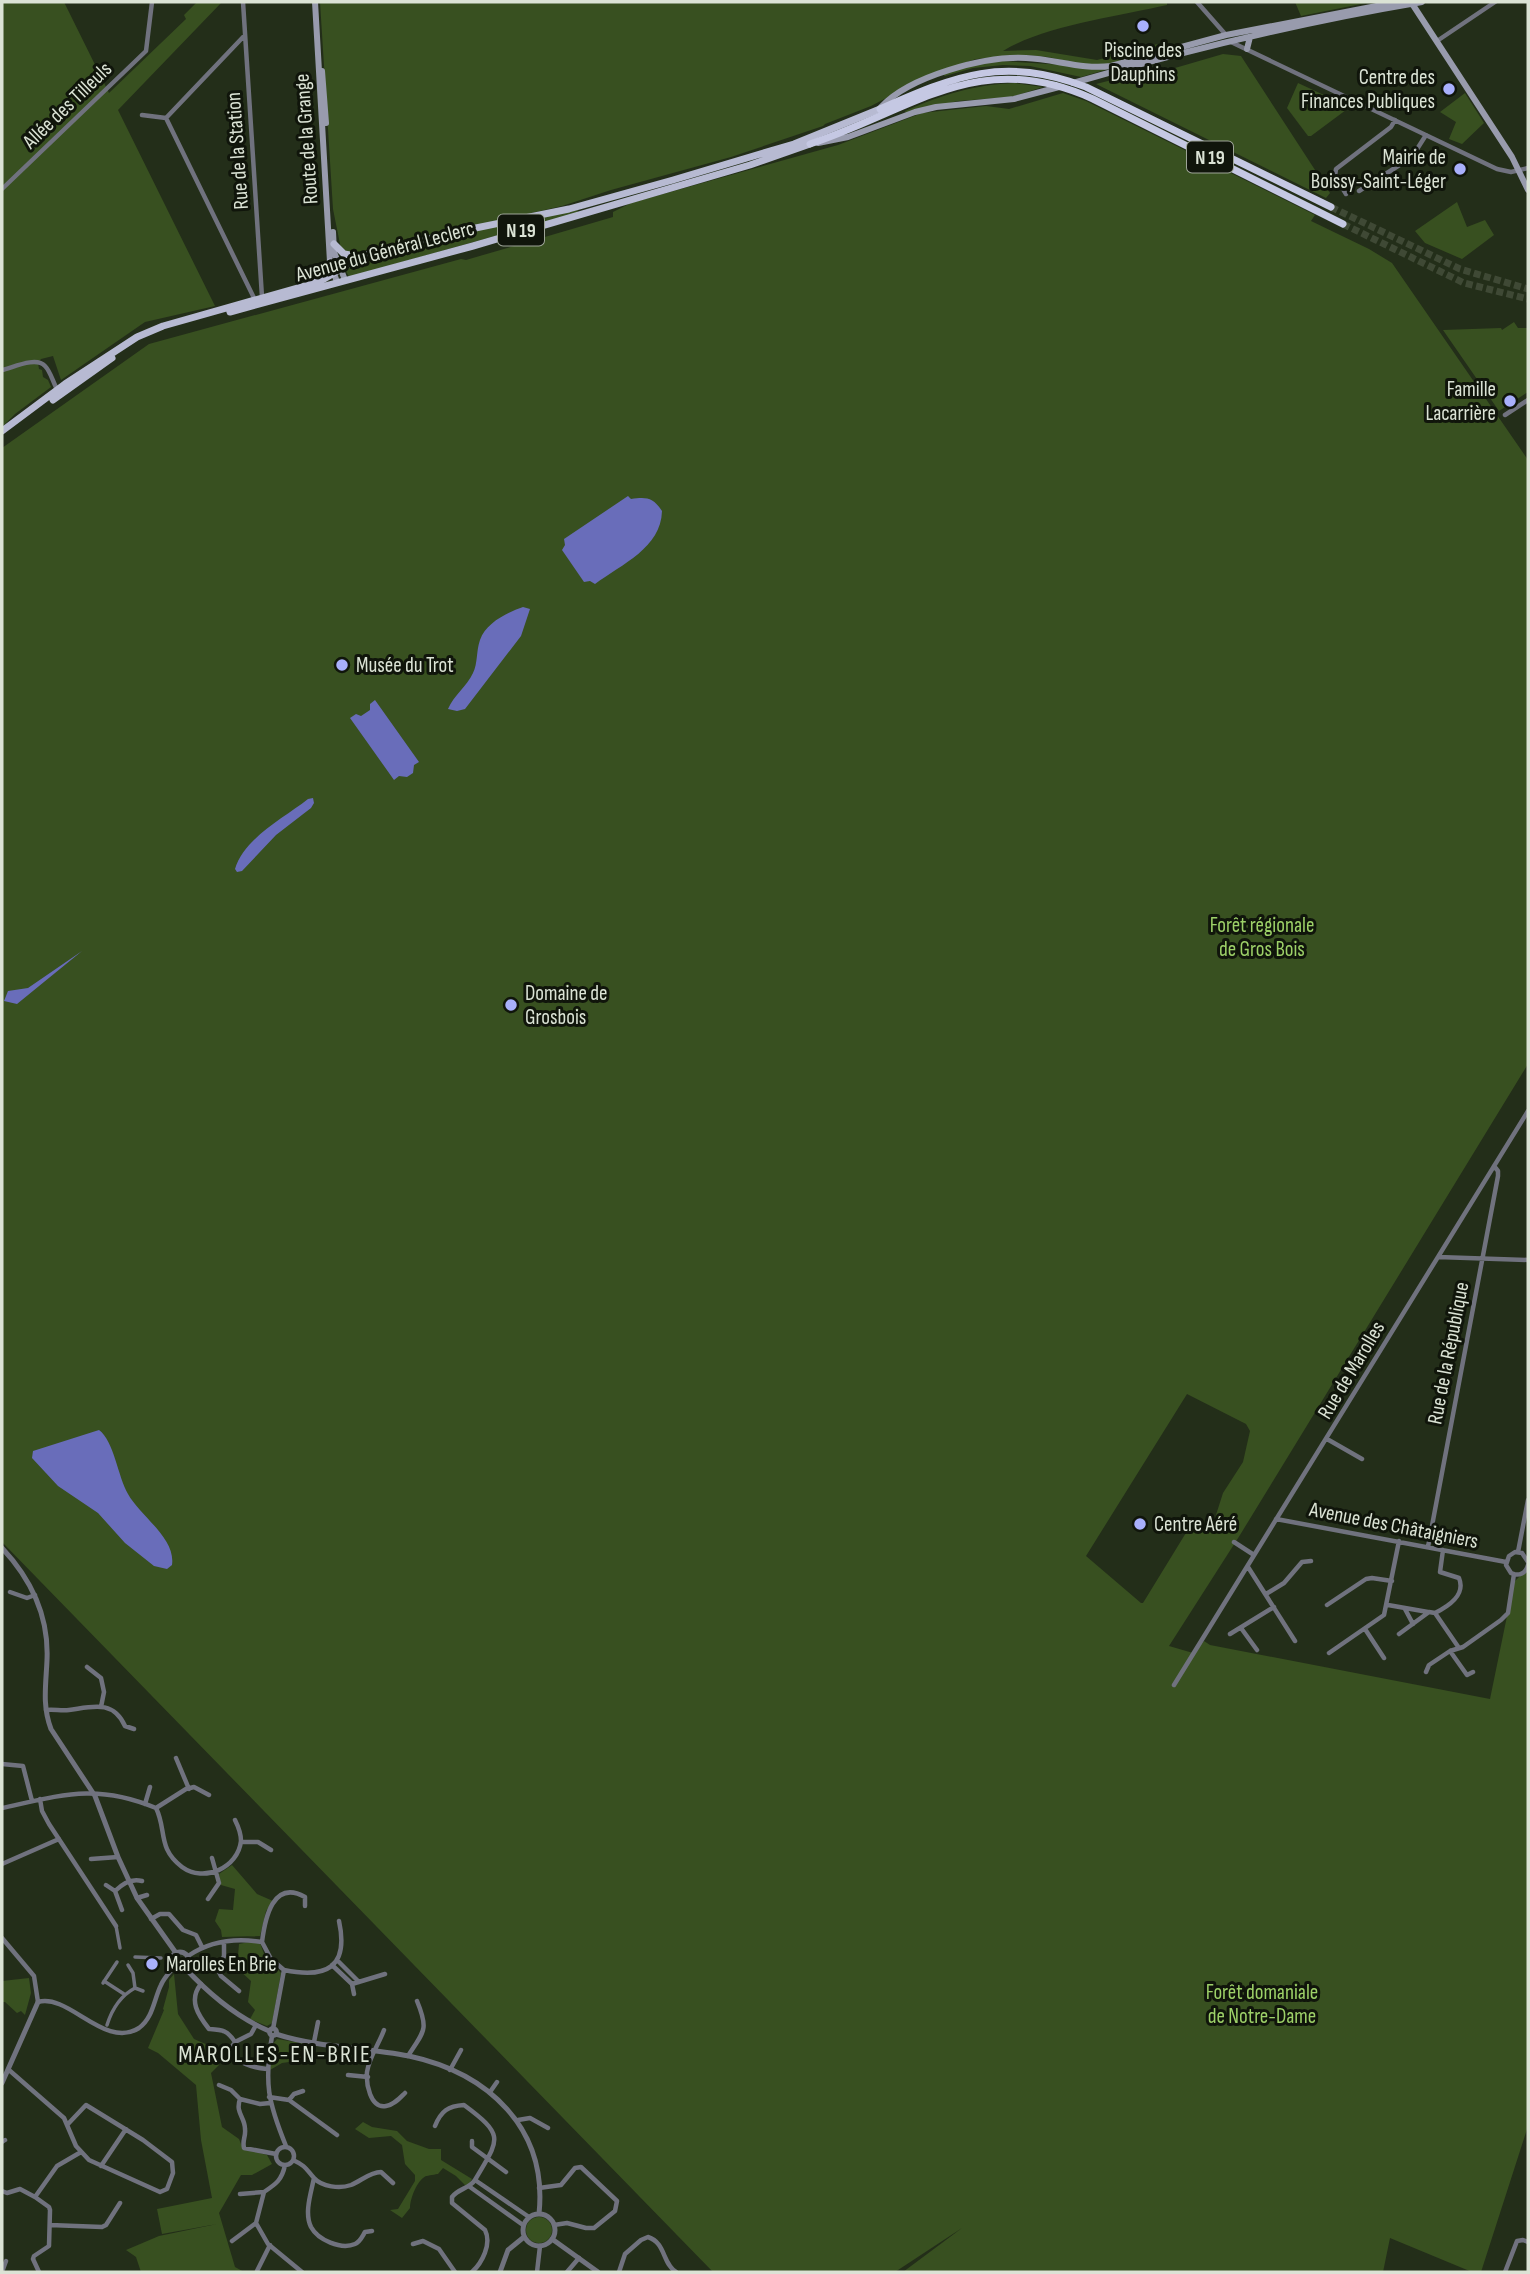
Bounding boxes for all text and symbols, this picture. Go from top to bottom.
marker: Piscine des Dauphins [1135,18,1151,34]
place label: Piscine des Dauphins [1104,38,1182,87]
street label: Allée des Tilleuls [17,57,117,155]
place label: Centre des Finances Publiques [1301,65,1435,114]
street label: Route de la Grange [289,73,324,205]
marker: Centre des Finances Publiques [1441,81,1457,97]
street label: Rue de la Station [221,91,254,210]
road number: N 19 [1187,141,1233,172]
place label: Mairie de Boissy-Saint-Léger [1311,145,1446,194]
marker: Mairie de Boissy-Saint-Léger [1452,161,1468,177]
road number: N 19 [498,214,544,246]
street label: Avenue du Général Leclerc [292,216,477,288]
place label: Famille Lacarrière [1425,377,1496,426]
marker: Famille Lacarrière [1502,393,1518,409]
place label: Musée du Trot [356,653,454,678]
marker: Musée du Trot [334,657,350,673]
park label: Forêt régionale de Gros Bois [1210,913,1314,962]
place label: Domaine de Grosbois [525,981,608,1030]
marker: Domaine de Grosbois [503,997,519,1013]
street label: Rue de la République [1422,1280,1475,1426]
street label: Rue de Marolles [1312,1317,1390,1424]
street label: Avenue des Châtaigniers [1306,1497,1480,1554]
place label: Centre Aéré [1154,1512,1237,1537]
marker: Centre Aéré [1132,1516,1148,1532]
place label: Marolles En Brie [166,1952,277,1977]
marker: Marolles En Brie [144,1956,160,1972]
park label: Forêt domaniale de Notre-Dame [1206,1980,1318,2029]
district label: MAROLLES-EN-BRIE [178,2040,372,2069]

